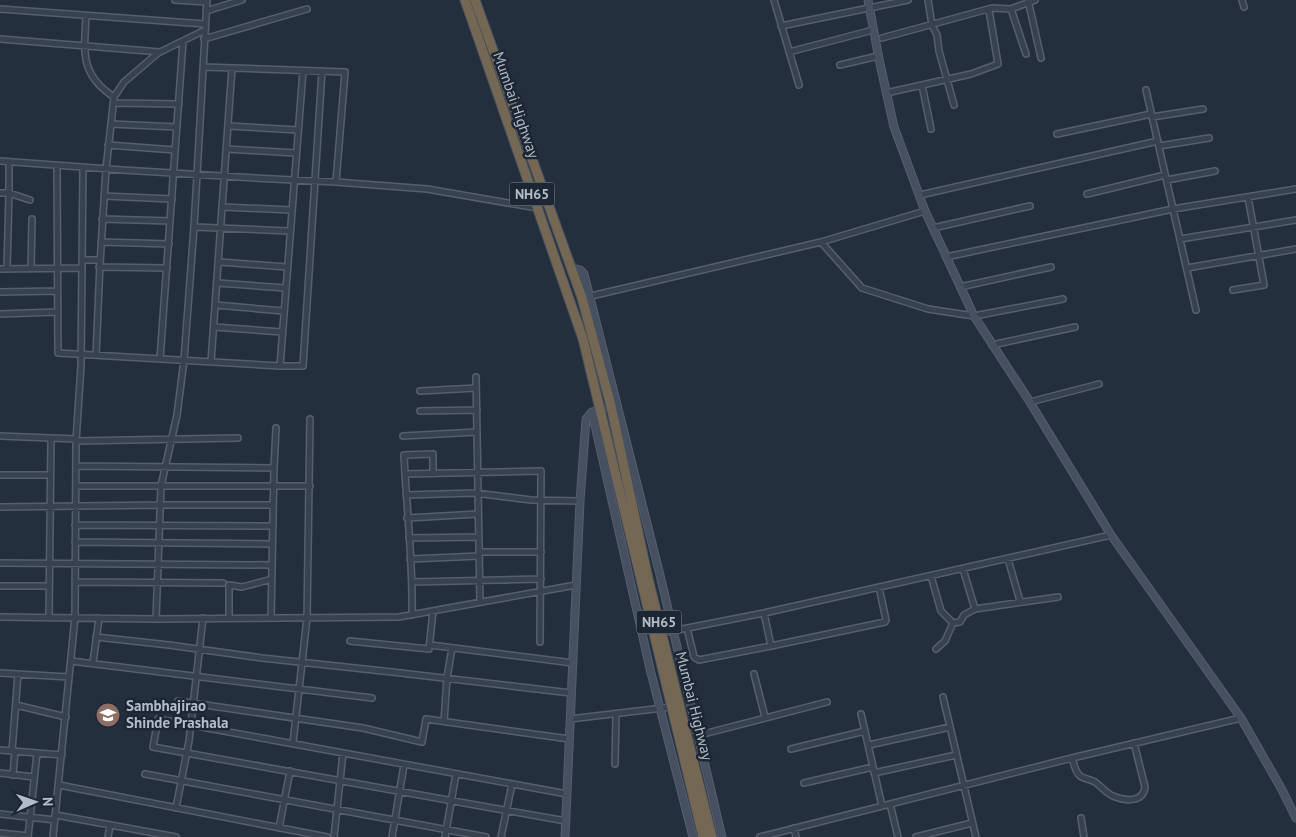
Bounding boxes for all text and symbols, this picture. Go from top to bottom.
street label: Mumbai Highway [489,49,544,161]
road number: NH65 [510,182,554,205]
road number: NH65 [636,610,682,634]
street label: Mumbai Highway [672,649,717,762]
place label: Sambhajirao Shinde Prashala [126,696,228,732]
school or university icon: Sambhajirao Shinde Prashala [95,702,121,728]
north arrow [10,777,60,827]
text: N [39,797,57,806]

